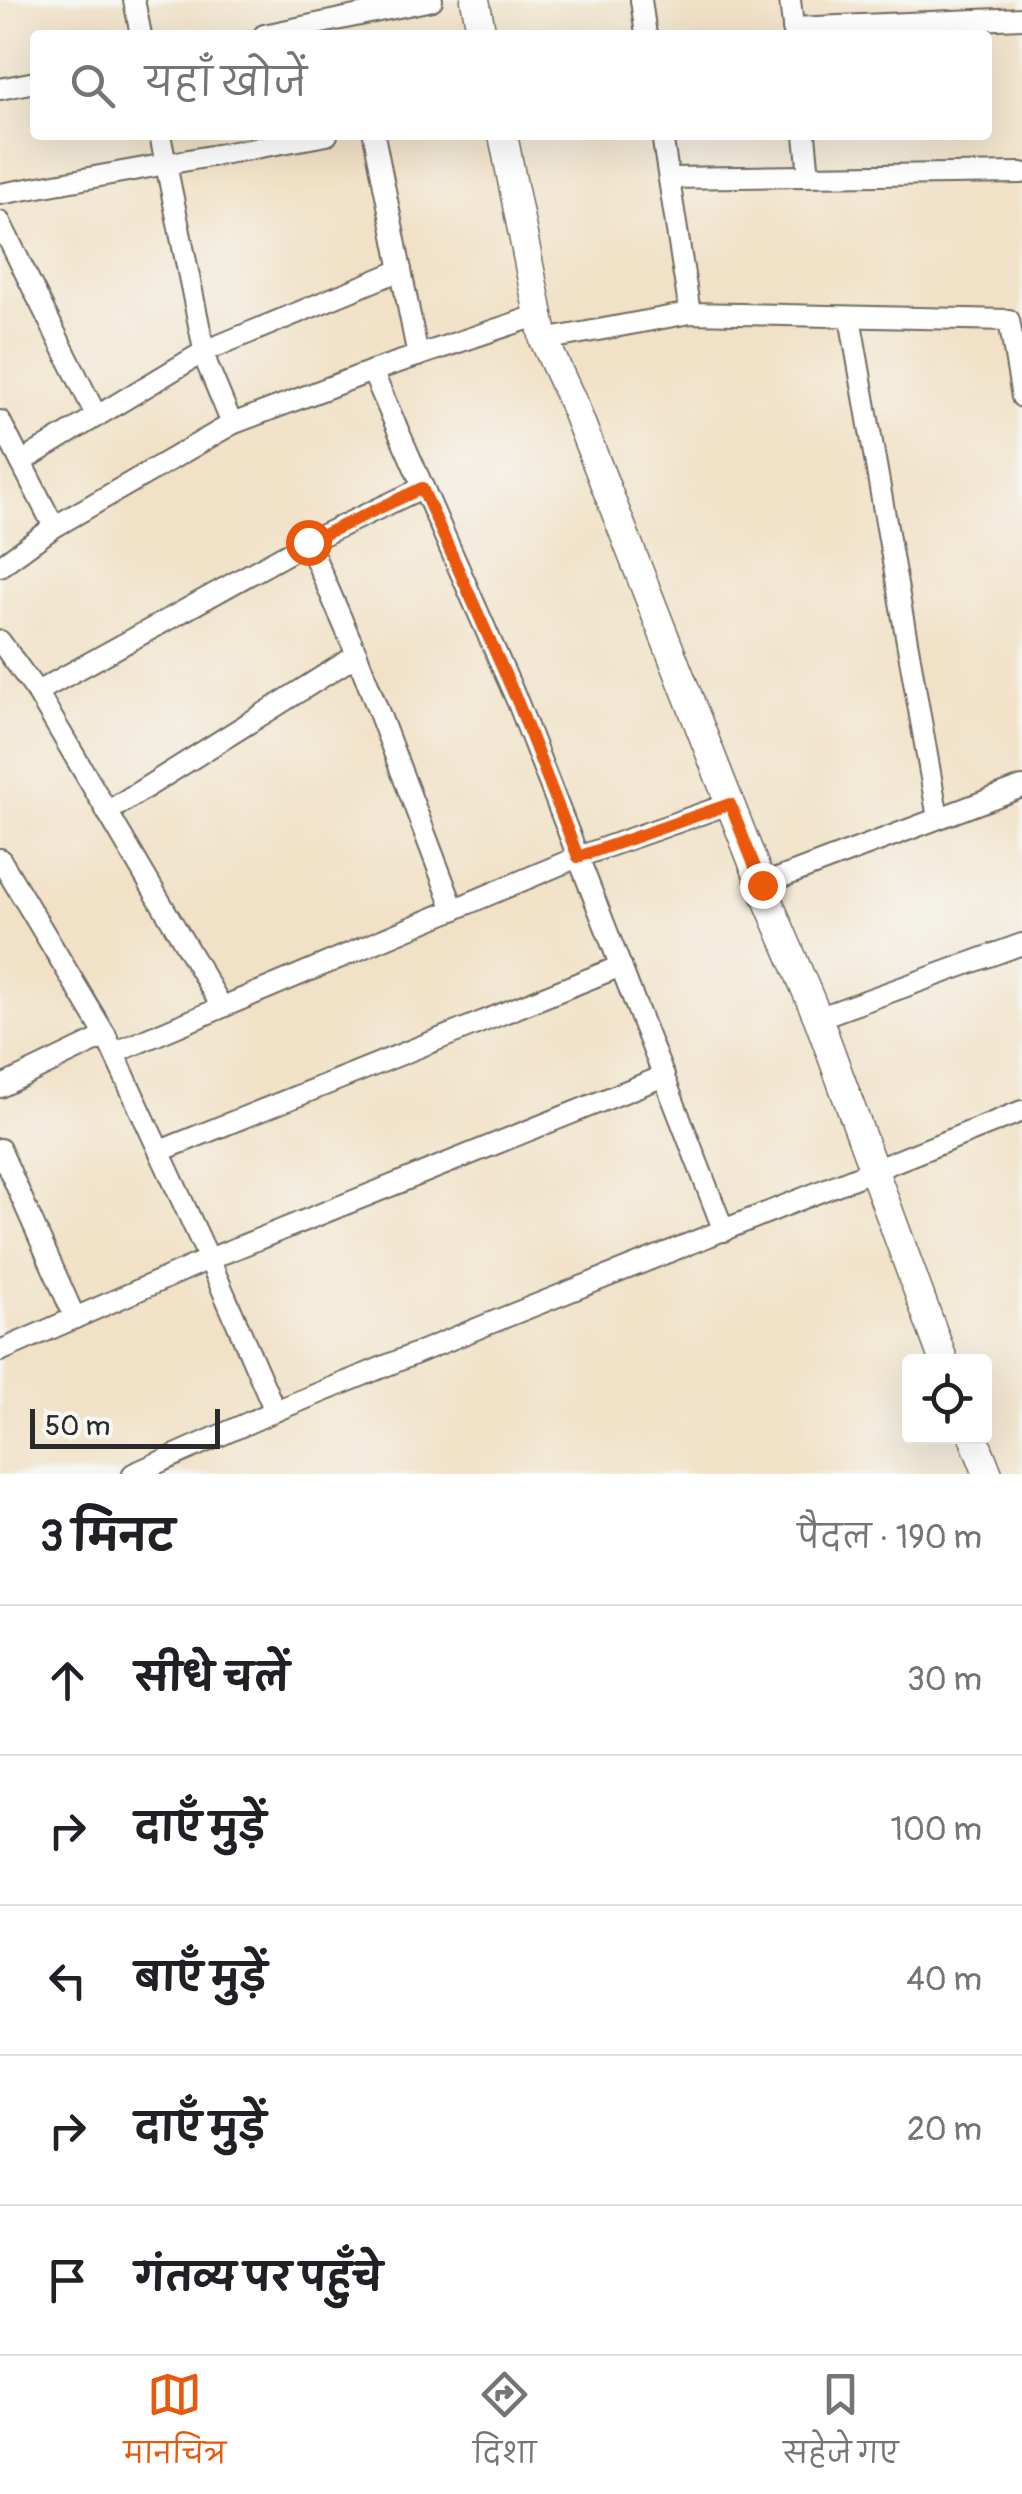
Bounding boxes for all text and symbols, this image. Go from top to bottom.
search box [30,30,992,140]
icon: search [65,58,120,113]
text: यहाँ खोजें [145,59,307,107]
route start [286,520,332,566]
route end [740,863,786,909]
map controls [902,1354,992,1444]
button: locate [902,1354,992,1444]
scale bar [30,1404,220,1448]
text: 50 m [45,1409,110,1444]
text: 3 मिनट [40,1511,174,1563]
text: पैदल · 190 m [798,1518,982,1558]
icon: ahead [40,1653,95,1708]
text: सीधे चलें [135,1654,289,1702]
text: 30 m [907,1660,982,1700]
icon: right [40,1803,95,1858]
text: दाएँ मुड़ें [135,1804,266,1852]
text: 100 m [890,1810,982,1850]
icon: left [40,1953,95,2008]
text: बाएँ मुड़ें [135,1954,267,2002]
text: 40 m [906,1960,982,2000]
icon: right [40,2103,95,2158]
text: दाएँ मुड़ें [135,2104,266,2152]
text: 20 m [907,2110,982,2150]
icon: arrive [40,2253,95,2308]
text: गंतव्य पर पहुँचे [135,2254,382,2302]
tab: मानचित्र [123,2367,226,2484]
tab: दिशा [473,2367,537,2484]
tab: सहेजे गए [783,2367,899,2484]

